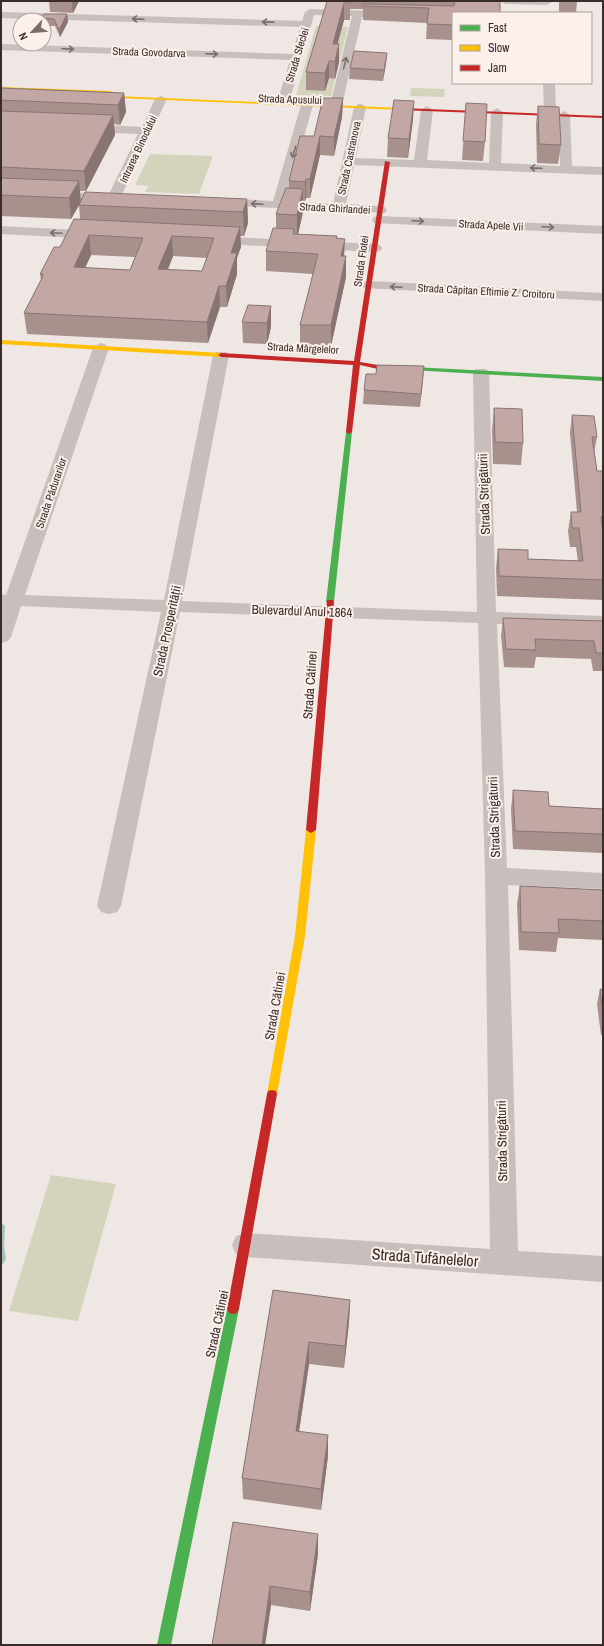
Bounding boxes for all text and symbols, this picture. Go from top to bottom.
north arrow [12,12,52,52]
legend [452,12,592,84]
one-way arrow [132,15,145,23]
one-way arrow [262,19,275,26]
text: Fast [488,20,507,36]
street label: Strada Sfeclei [282,26,312,84]
text: N [15,30,31,42]
text: Slow [488,40,510,56]
street label: Strada Govodarva [112,44,186,60]
one-way arrow [61,46,74,53]
one-way arrow [205,50,218,58]
one-way arrow [342,57,350,70]
text: Jam [488,60,507,76]
street label: Strada Apusului [258,91,322,107]
street label: Intrarea Binoclului [116,113,160,185]
street label: Strada Castranova [334,120,364,196]
one-way arrow [289,145,297,158]
one-way arrow [530,165,543,172]
street label: Strada Ghirlandei [299,199,371,217]
one-way arrow [251,201,264,208]
street label: Strada Apele Vii [458,216,524,234]
one-way arrow [411,218,424,225]
one-way arrow [541,223,554,231]
one-way arrow [50,229,63,236]
street label: Strada Flotei [350,234,372,288]
street label: Strada Căpitan Eftimie Z. Croitoru [417,280,555,302]
one-way arrow [390,283,403,290]
street label: Strada Mărgelelor [267,339,339,357]
street label: Strada Strigăturii [474,453,494,535]
street label: Strada Pădurarilor [32,456,70,530]
street label: Strada Prosperității [149,584,185,678]
street label: Bulevardul Anul 1864 [251,601,353,621]
street label: Strada Cătinei [299,650,321,720]
street label: Strada Strigăturii [484,776,504,858]
street label: Strada Cătinei [261,971,289,1041]
street label: Strada Strigăturii [493,1100,511,1182]
street label: Strada Tufănelelor [371,1242,480,1272]
street label: Strada Cătinei [202,1289,232,1359]

